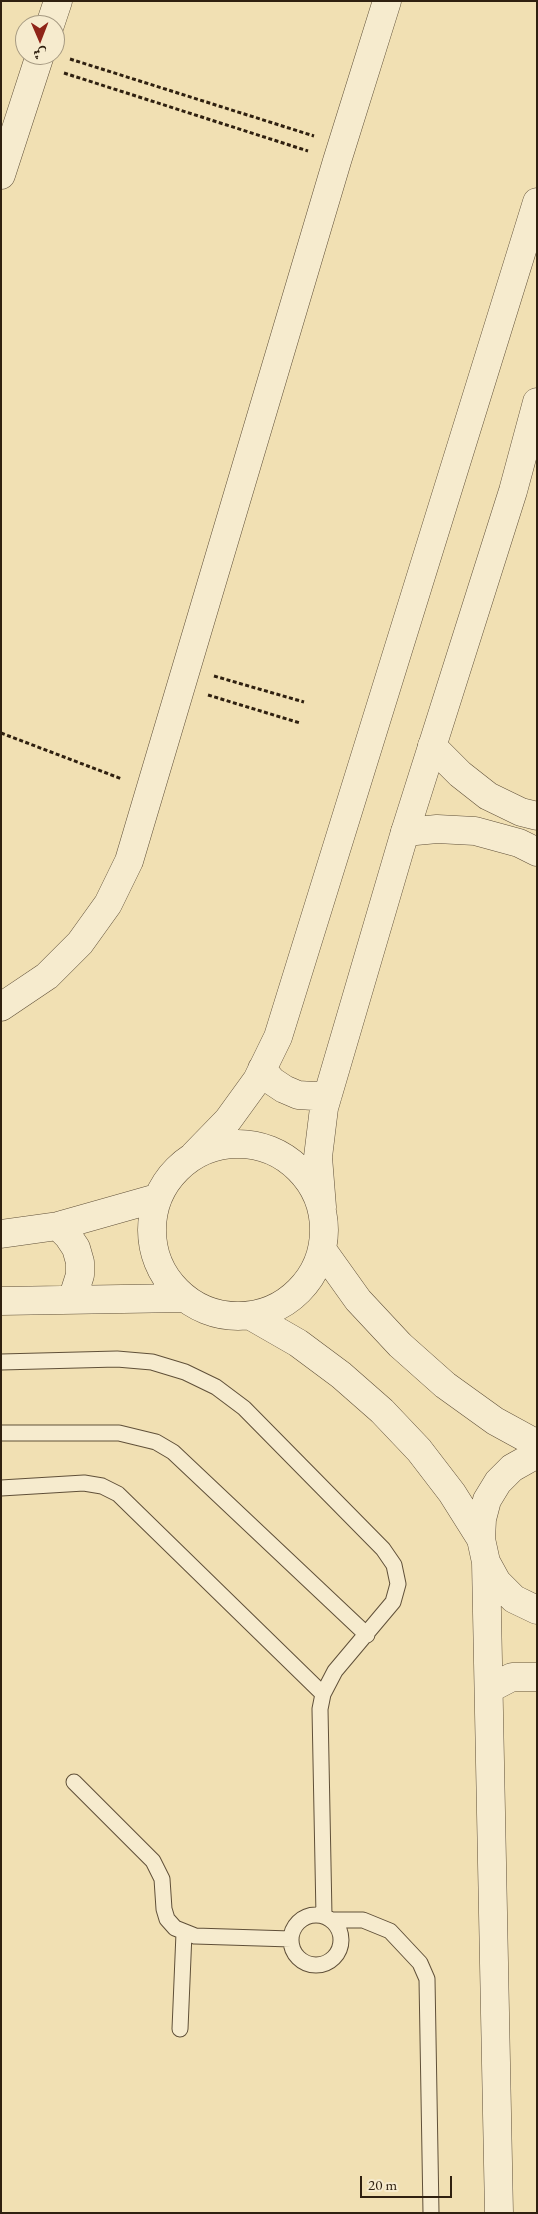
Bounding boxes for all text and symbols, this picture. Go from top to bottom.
north arrow [15,15,65,65]
text: ش [33,45,47,63]
scale bar [363,2166,456,2198]
text: 20 m [368,2175,397,2194]

